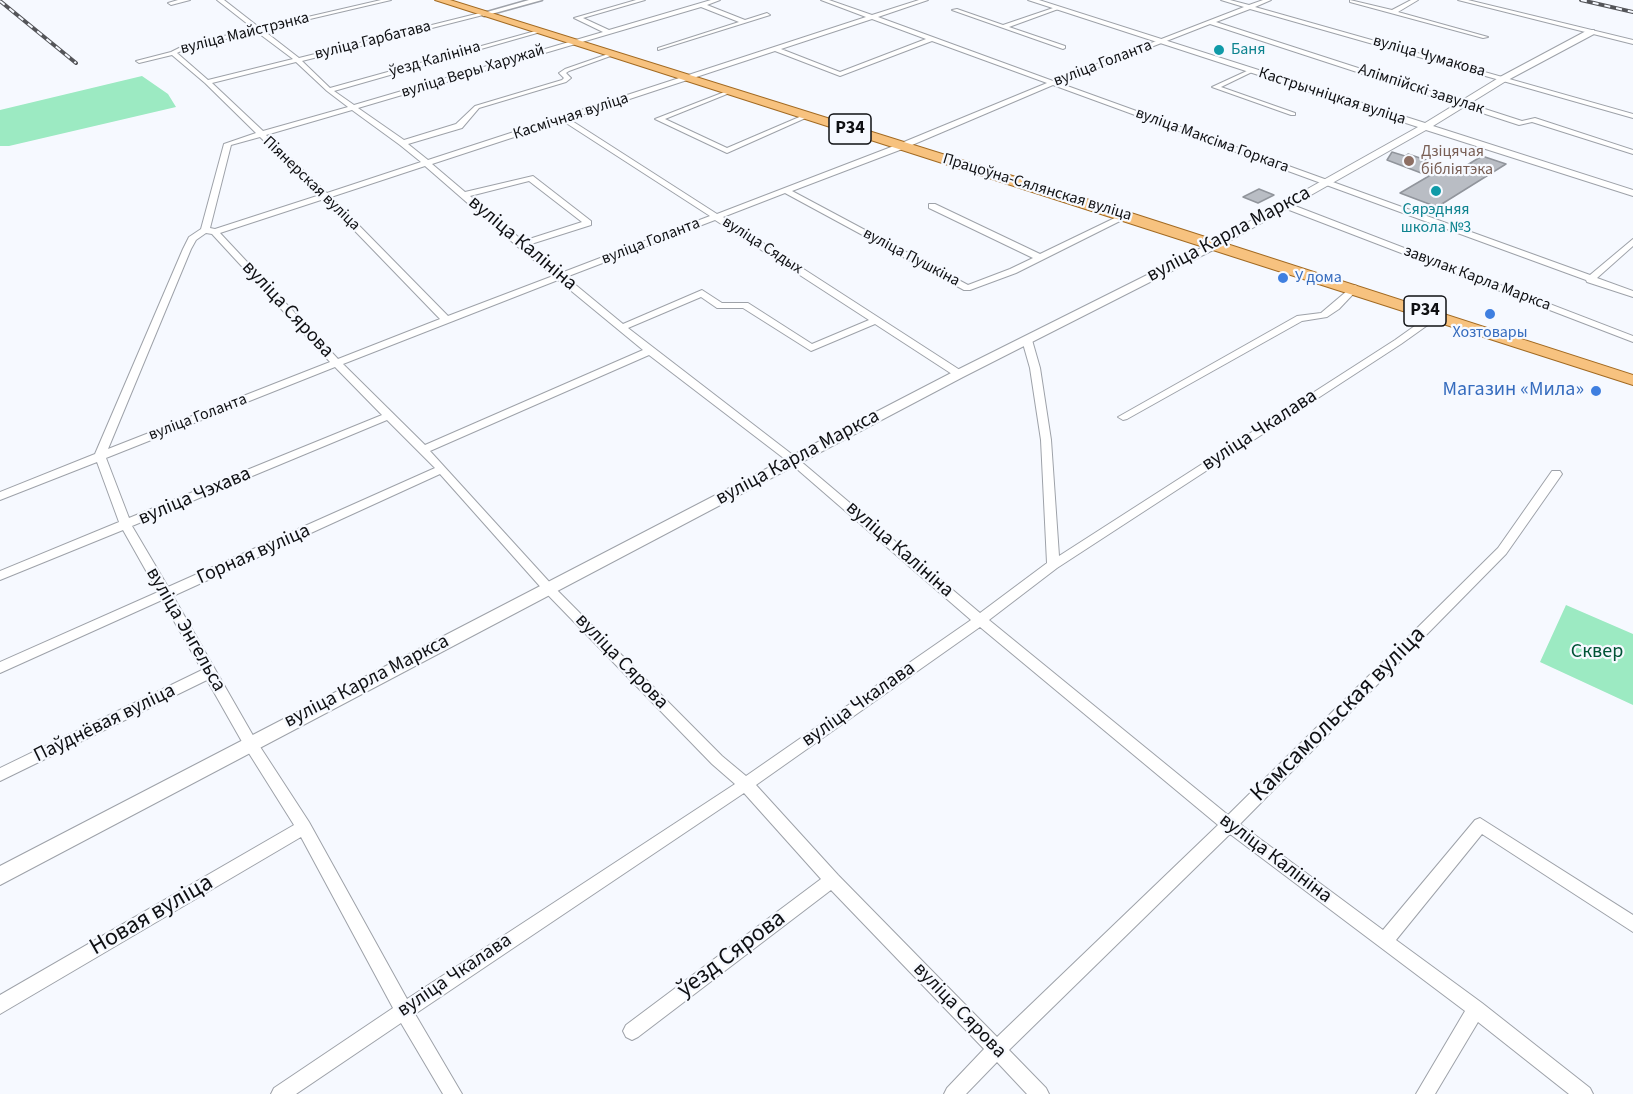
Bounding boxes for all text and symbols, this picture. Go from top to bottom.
street label: вуліца Майстрэнка [179,9,311,59]
street label: вуліца Гарбатава [313,17,433,65]
street label: вуліца Чумакова [1371,32,1487,82]
street label: вуліца Голанта [1051,36,1155,92]
street label: ўезд Калініна [387,38,483,82]
place label: Баня [1231,40,1266,60]
street label: вуліца Веры Харужай [399,41,547,103]
marker: Баня [1212,43,1226,57]
street label: Алімпійскі завулак [1356,61,1486,119]
street label: Кастрычніцкая вуліца [1256,64,1408,130]
street label: Касмічная вуліца [511,89,631,145]
street label: вуліца Максіма Горкага [1133,104,1291,178]
road number: Р34 [829,114,871,144]
street label: Піянерская вуліца [258,133,364,235]
place label: Дзіцячая бібліятэка [1421,142,1493,180]
street label: Працоўна-Сялянская вуліца [940,150,1134,226]
marker: Дзіцячая бібліятэка [1402,154,1416,168]
street label: вуліца Карла Маркса [1143,182,1315,288]
marker: Сярэдняя школа №3 [1429,184,1443,198]
street label: вуліца Калініна [463,191,581,297]
place label: Сярэдняя школа №3 [1401,200,1471,238]
street label: вуліца Сядых [718,213,806,279]
street label: вуліца Голанта [599,214,703,270]
street label: вуліца Пушкіна [859,224,963,292]
street label: завулак Карла Маркса [1401,242,1553,316]
street label: вуліца Сярова [236,256,338,364]
place label: У дома [1295,268,1342,288]
marker: У дома [1276,271,1290,285]
road number: Р34 [1404,296,1446,326]
marker: Хозтовары [1483,307,1497,321]
place label: Хозтовары [1452,323,1528,343]
place label: Магазин «Мила» [1442,379,1584,403]
marker: Магазин «Мила» [1589,384,1603,398]
street label: вуліца Чкалава [1198,385,1322,477]
street label: вуліца Голанта [146,390,250,446]
street label: вуліца Карла Маркса [712,405,884,511]
street label: вуліца Чэхава [135,463,255,531]
street label: вуліца Калініна [840,497,958,603]
street label: Горная вуліца [194,519,314,591]
street label: вуліца Энгельса [140,564,230,696]
street label: вуліца Сярова [569,609,673,715]
street label: Камсамольская вуліца [1245,621,1433,809]
street label: вуліца Карла Маркса [281,630,453,734]
park label: Сквер [1571,641,1623,665]
street label: вуліца Чкалава [798,657,920,753]
street label: Паўднёвая вуліца [30,679,180,769]
street label: вуліца Калініна [1214,809,1336,909]
street label: Новая вуліца [85,869,219,963]
street label: ўезд Сярова [672,905,792,1005]
street label: вуліца Чкалава [393,929,517,1023]
street label: вуліца Сярова [907,958,1011,1064]

